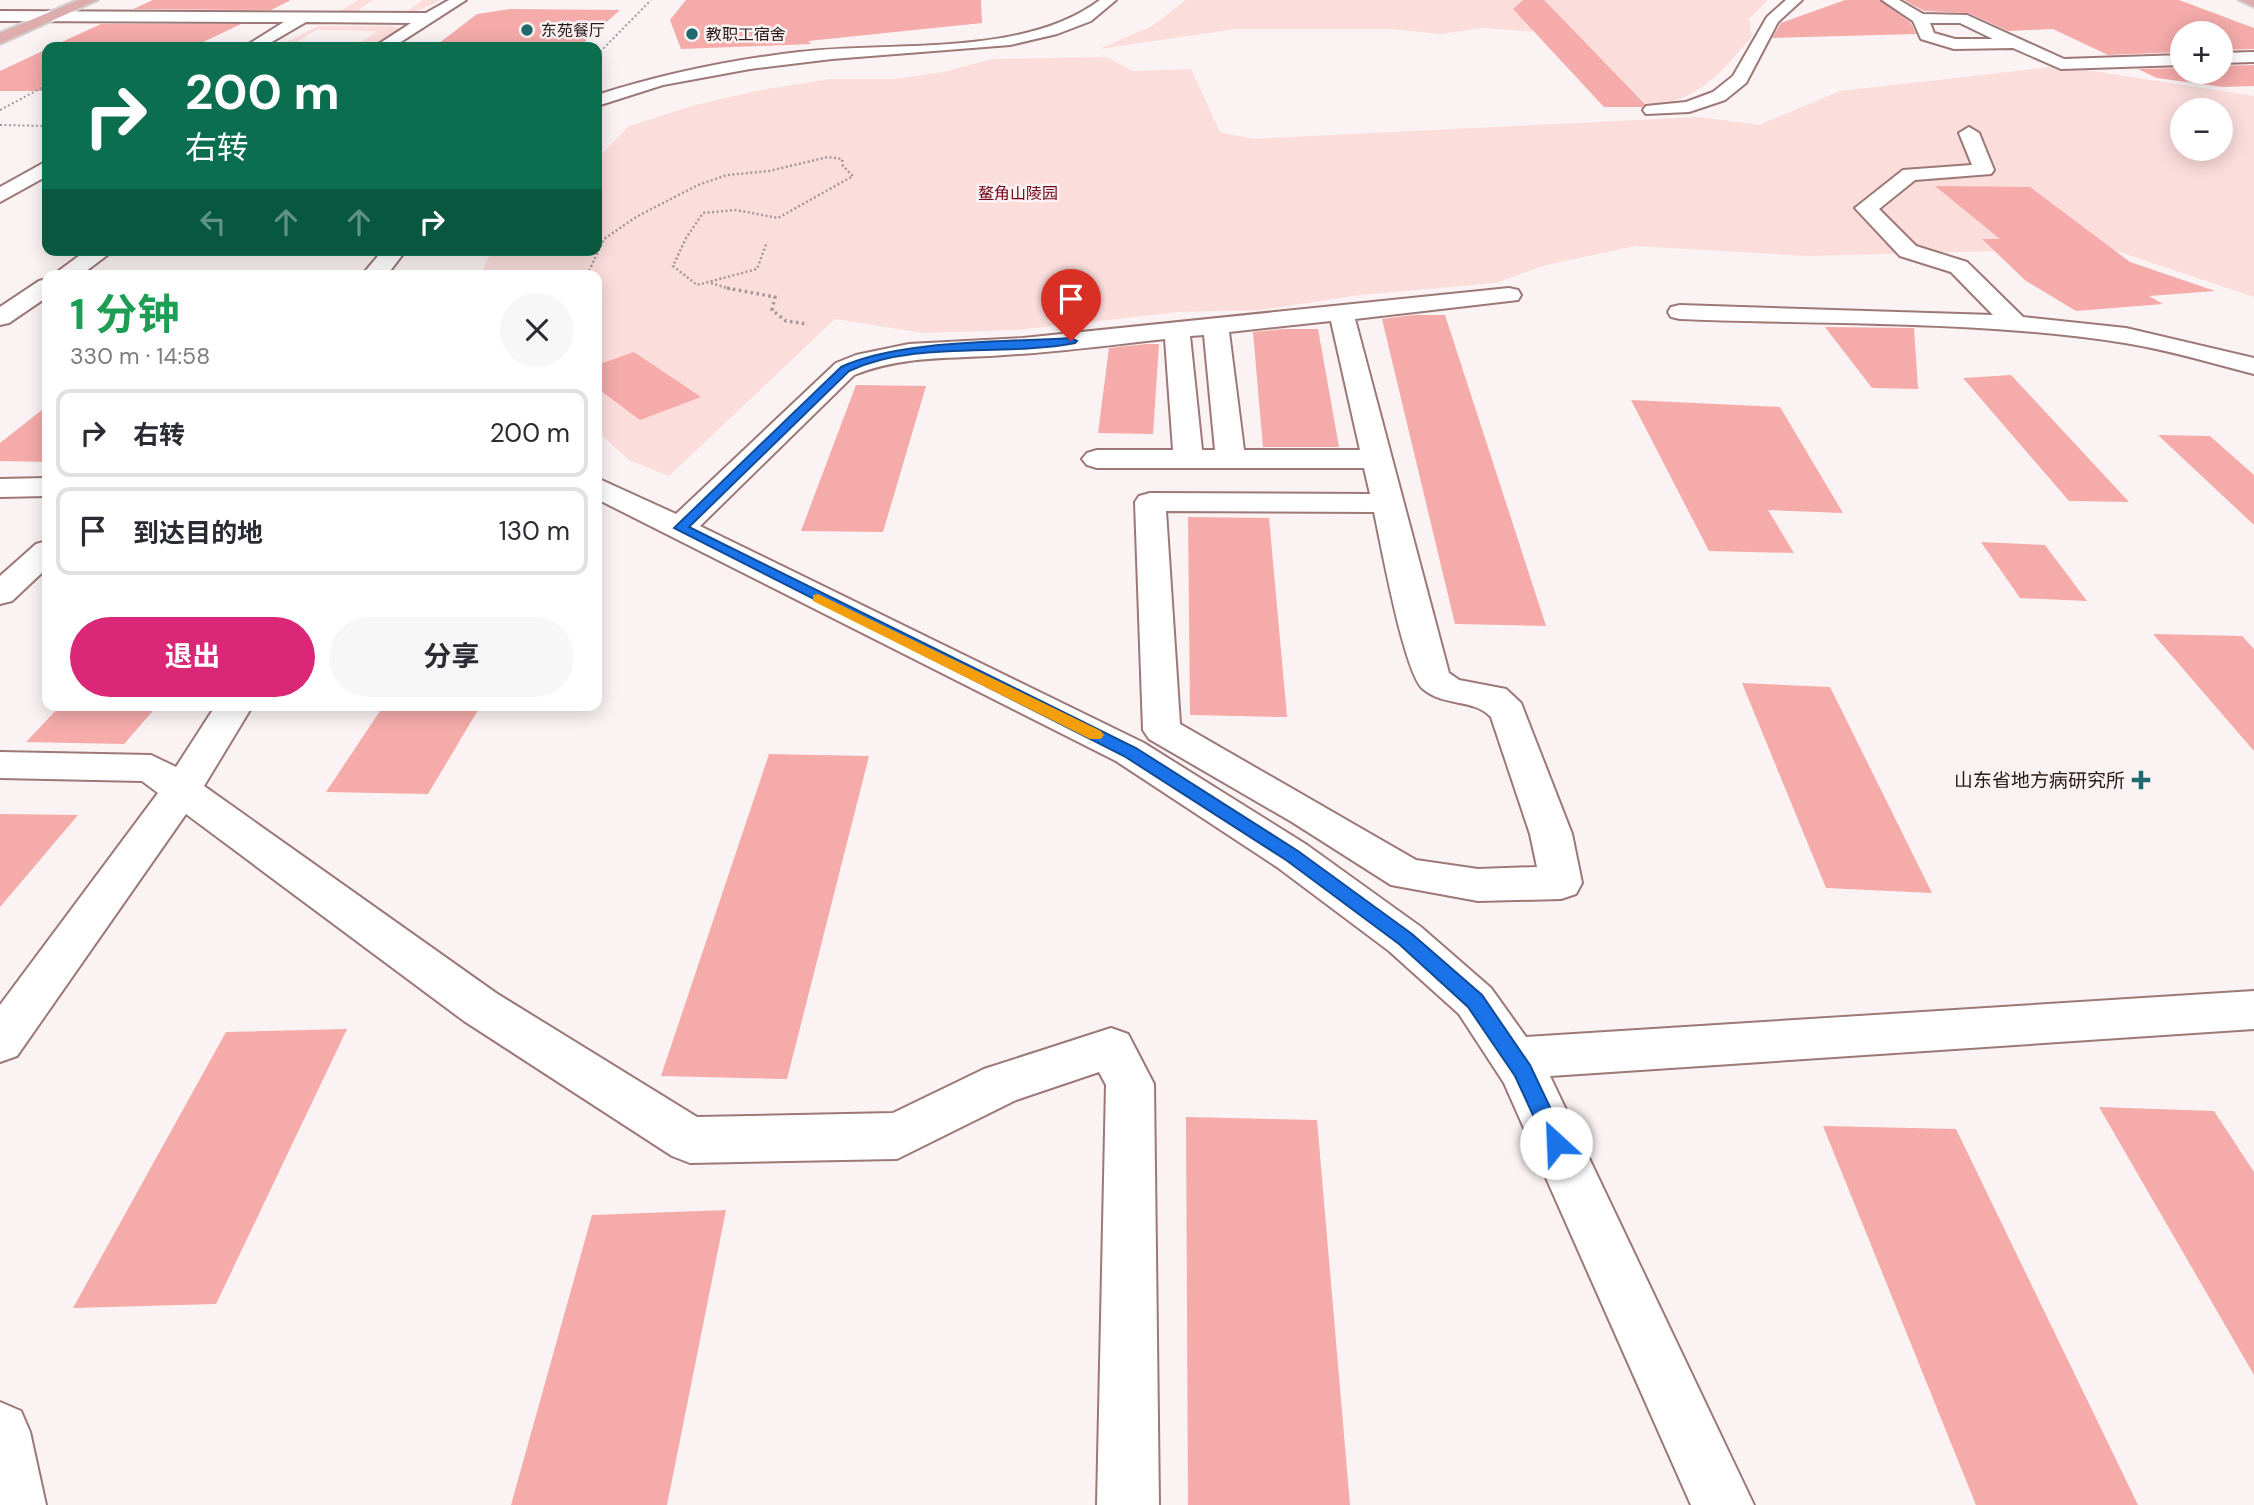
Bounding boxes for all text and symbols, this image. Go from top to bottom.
place label: 东苑餐厅 [541,20,605,41]
map controls [2170,21,2233,161]
button: + [2170,21,2233,84]
marker: 东苑餐厅 [519,22,535,38]
place label: 教职工宿舍 [706,24,786,45]
marker: 教职工宿舍 [684,26,700,42]
text: 200 m [185,60,340,124]
icon: right [70,70,161,161]
button: − [2170,98,2233,161]
text: 右转 [185,127,249,169]
park label: 鳌角山陵园 [978,183,1058,204]
icon: left [194,203,232,241]
icon: ahead [267,203,305,241]
icon: ahead [340,203,378,241]
icon: right [413,203,451,241]
pin [1041,269,1101,341]
icon: arrive [1052,280,1090,318]
text: 1 分钟 [70,287,179,342]
button: close [500,293,574,367]
text: 330 m · 14:58 [70,341,210,371]
icon: right [74,414,112,452]
text: 200 m [490,416,570,450]
text: 右转 [133,418,185,452]
icon: arrive [74,512,112,550]
text: 130 m [499,514,570,548]
text: 到达目的地 [133,516,263,550]
button: 退出 [70,617,315,697]
button: 分享 [329,617,574,697]
place label: 山东省地方病研究所 [1954,768,2125,793]
marker: 山东省地方病研究所 [2131,770,2151,790]
position arrow [1519,1106,1593,1180]

